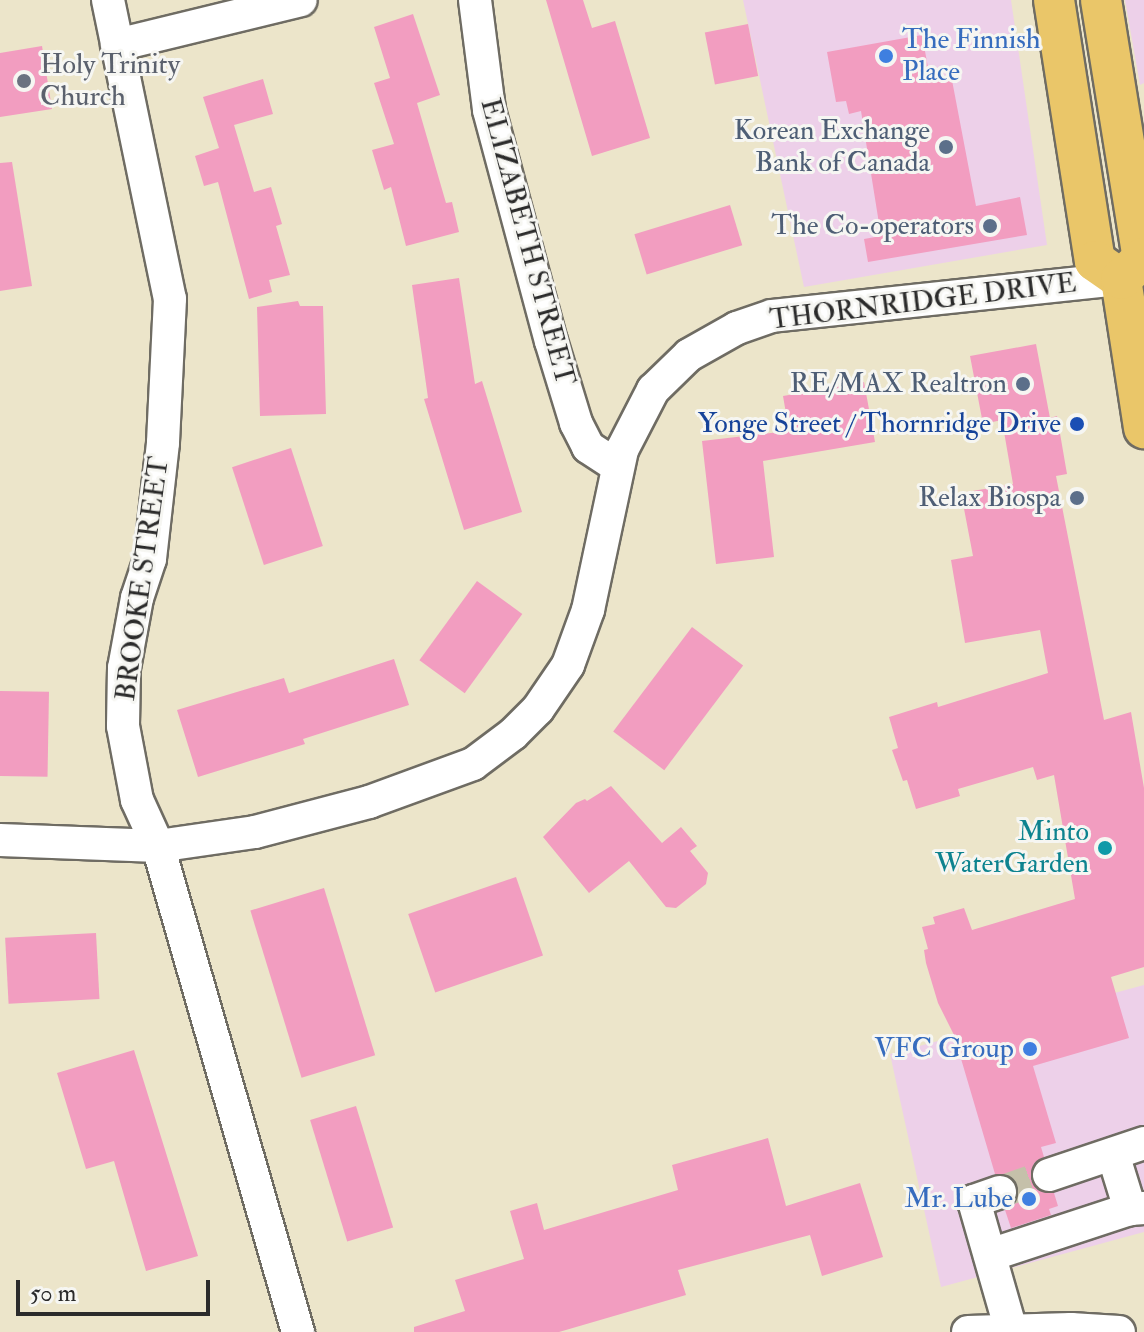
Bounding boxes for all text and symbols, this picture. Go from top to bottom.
place label: The Finnish Place [902,23,1040,89]
marker: The Finnish Place [877,47,895,65]
place label: Holy Trinity Church [40,48,180,114]
marker: Holy Trinity Church [15,72,33,90]
street label: ELIZABETH STREET [472,95,582,389]
place label: Korean Exchange Bank of Canada [734,114,930,180]
marker: Korean Exchange Bank of Canada [937,138,955,156]
place label: The Co-operators [771,209,974,243]
marker: The Co-operators [981,217,999,235]
street label: THORNRIDGE DRIVE [768,267,1078,337]
place label: RE/MAX Realtron [790,367,1007,401]
marker: RE/MAX Realtron [1014,375,1032,393]
place label: Yonge Street / Thornridge Drive [698,407,1061,441]
marker: Yonge Street / Thornridge Drive [1068,415,1086,433]
street label: BROOKE STREET [109,455,177,703]
place label: Relax Biospa [918,481,1061,515]
marker: Relax Biospa [1068,489,1086,507]
place label: Minto WaterGarden [935,815,1089,881]
marker: Minto WaterGarden [1096,839,1114,857]
place label: VFC Group [874,1032,1014,1066]
marker: VFC Group [1021,1040,1039,1058]
place label: Mr. Lube [904,1182,1013,1216]
marker: Mr. Lube [1020,1190,1038,1208]
scale bar [20,1264,214,1314]
text: 50 m [30,1278,76,1309]

